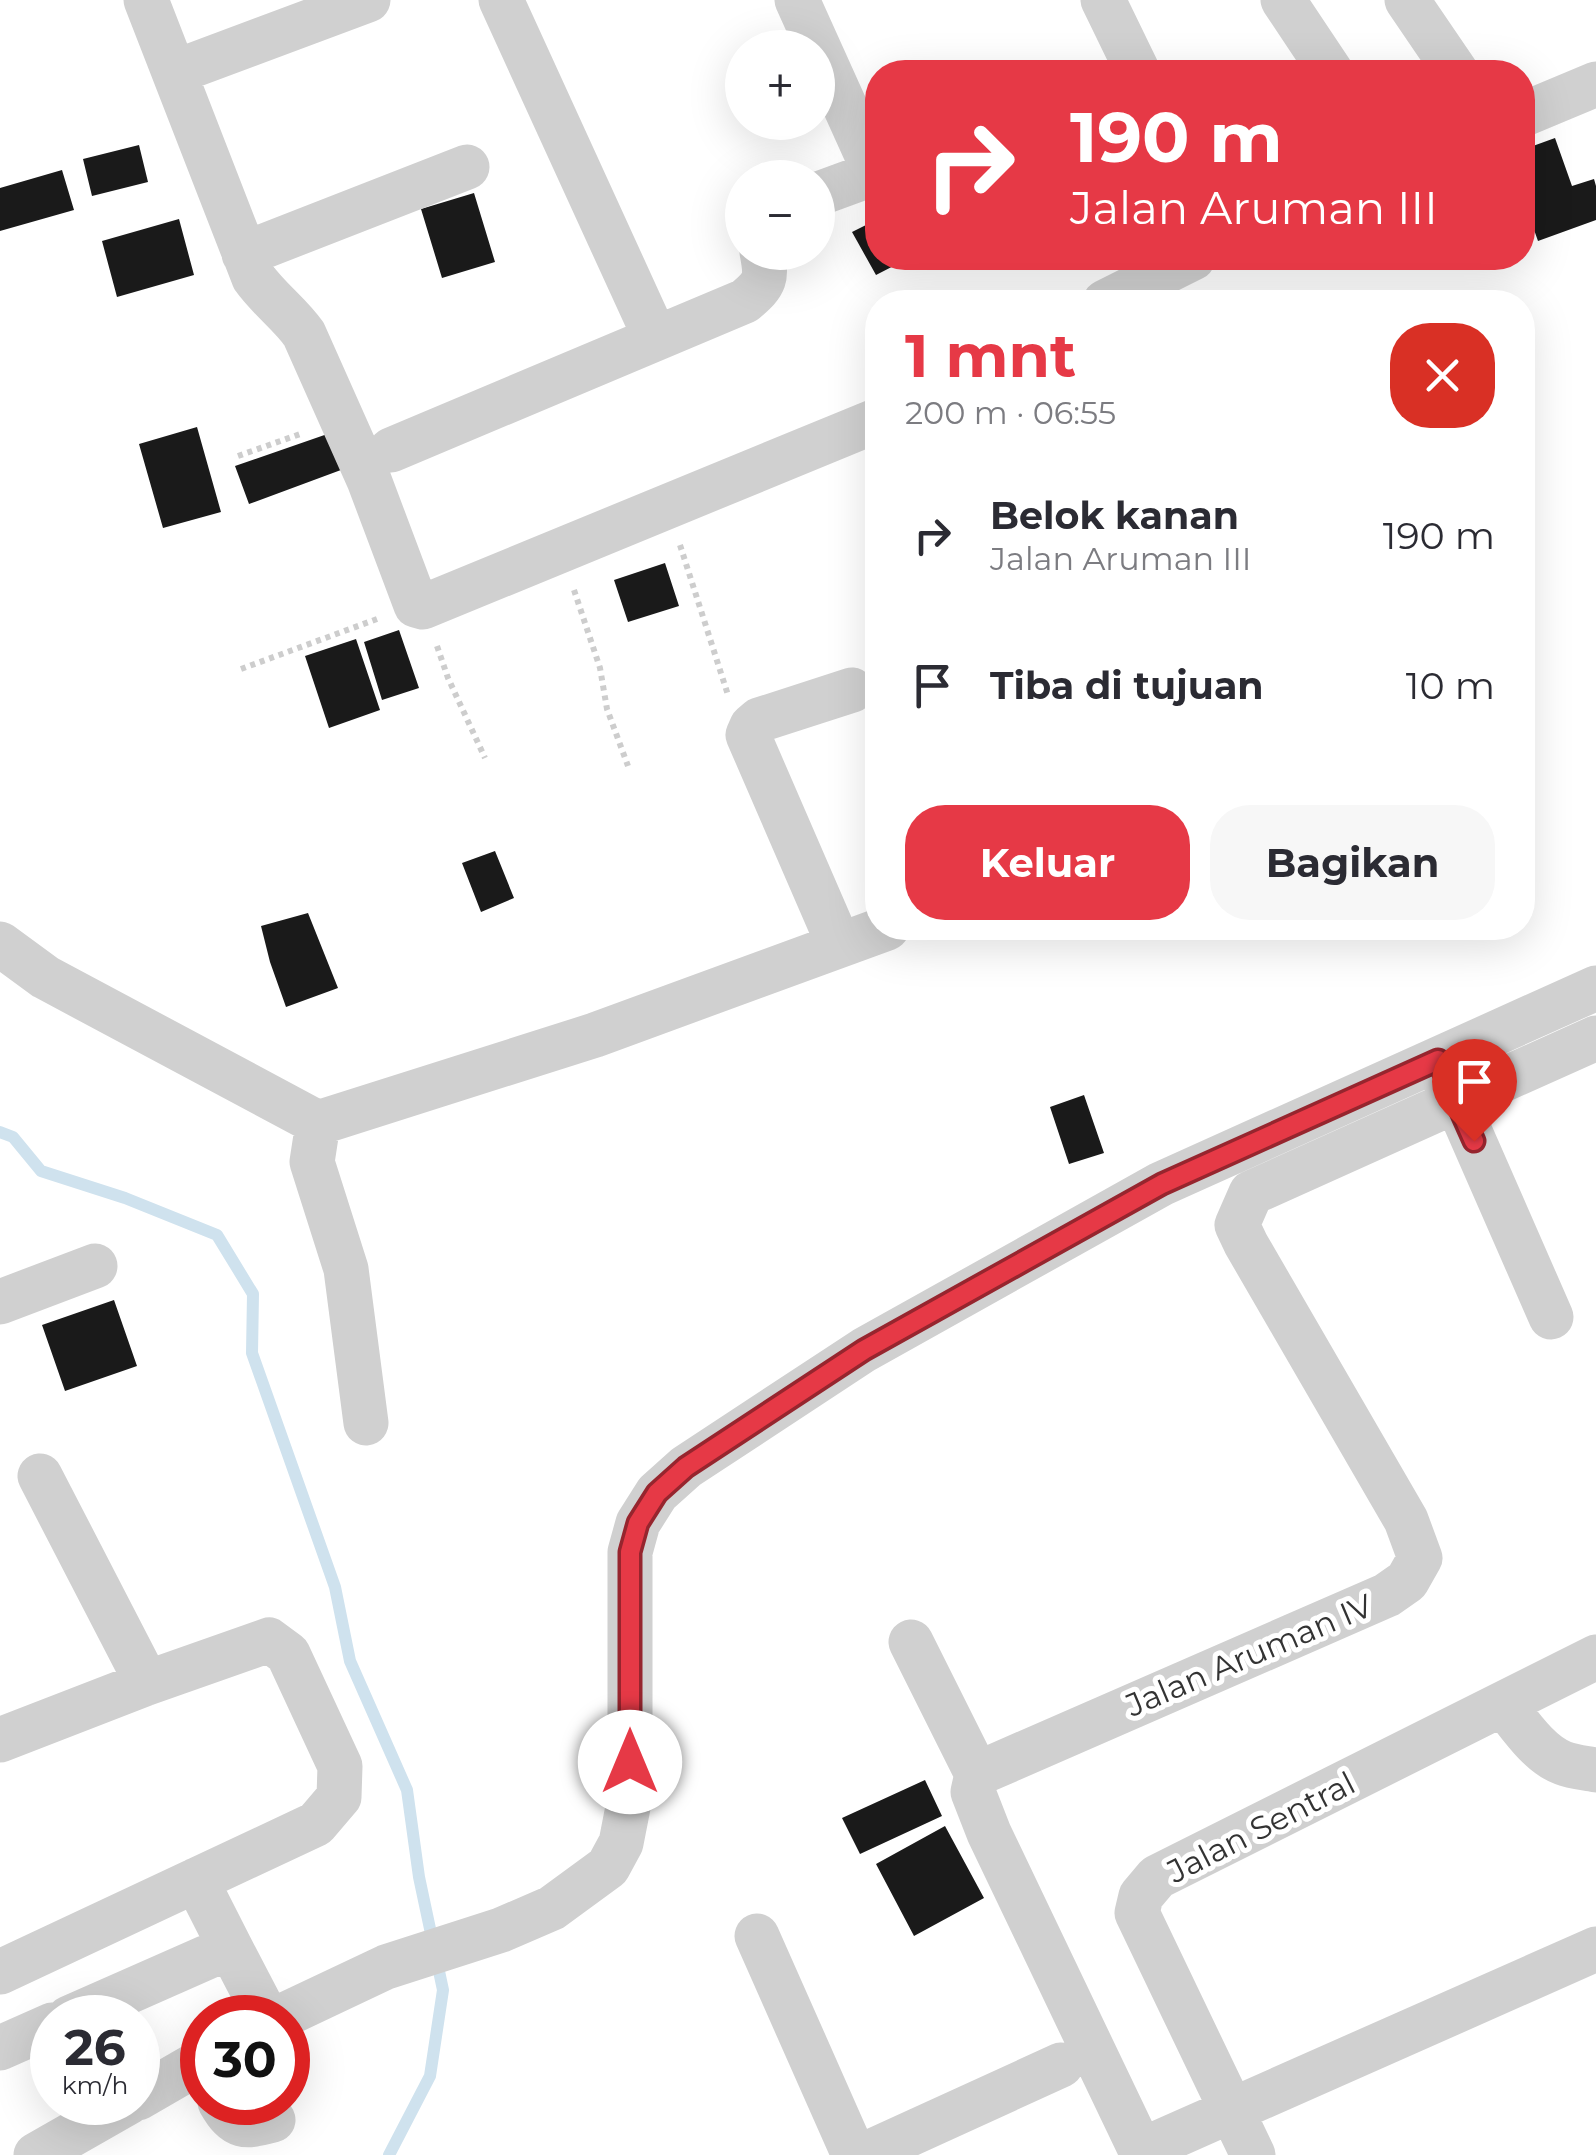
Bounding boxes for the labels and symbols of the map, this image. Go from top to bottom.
pin [1432,1039,1517,1142]
street label: Jalan Aruman IV [1119,1585,1379,1725]
position arrow [578,1710,682,1814]
street label: Jalan Sentral [1160,1763,1361,1891]
speed limit sign: 30 [180,1995,310,2125]

